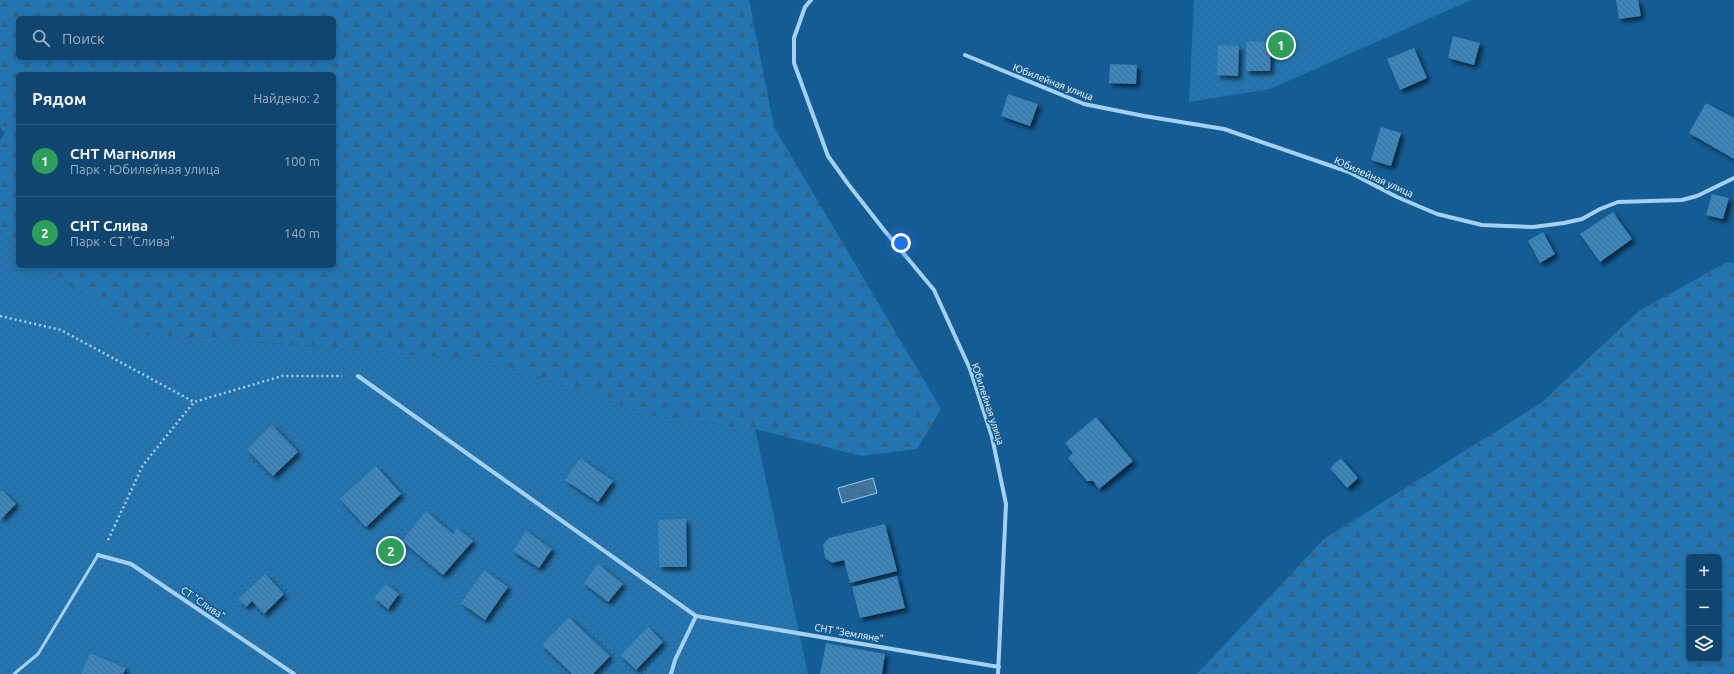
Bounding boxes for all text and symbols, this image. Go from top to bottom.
search box [16,16,336,60]
icon: search [30,27,52,49]
text: Поиск [62,30,105,47]
pin: 1 [1268,30,1294,60]
street label: Юбилейная улица [1011,62,1095,102]
text: Рядом [32,89,87,108]
text: Найдено: 2 [253,91,320,105]
text: СНТ Магнолия [70,145,176,162]
text: 1 [41,154,49,168]
text: 100 m [284,154,320,168]
street label: Юбилейная улица [1333,155,1415,199]
text: Парк · Юбилейная улица [70,162,220,176]
text: СНТ Слива [70,217,148,234]
text: 2 [41,226,49,240]
text: 140 m [284,226,320,240]
your location [891,233,911,253]
text: Парк · СТ "Слива" [70,234,175,248]
street label: Юбилейная улица [970,362,1006,446]
pin: 2 [378,536,404,566]
map controls [1686,554,1722,662]
button: + [1686,554,1722,590]
street label: СТ "Слива" [179,584,227,622]
button: − [1686,590,1722,626]
street label: СНТ "Земляне" [814,622,884,644]
button: layers [1686,626,1722,662]

